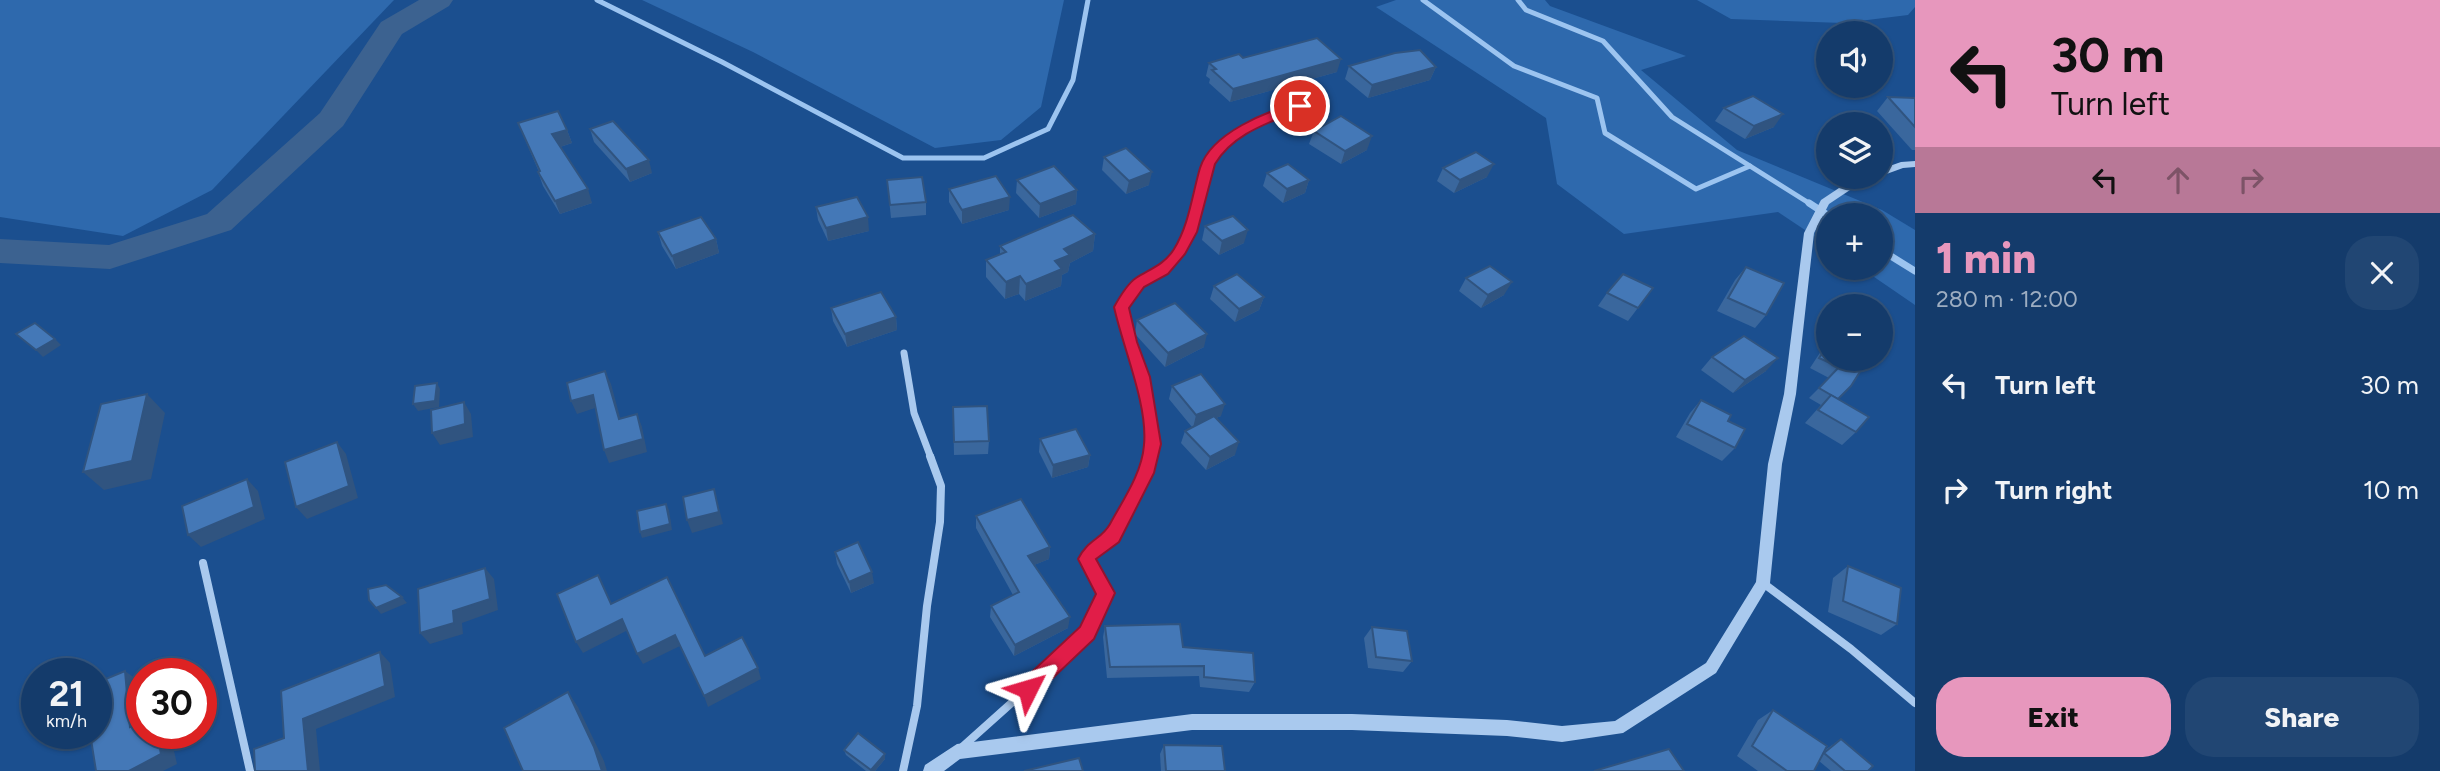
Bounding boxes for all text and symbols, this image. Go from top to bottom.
map controls [1816,21,1893,371]
button: sound [1816,21,1893,98]
text: 30 m [2051,25,2164,84]
icon: left [1936,28,2027,119]
pin [1270,76,1330,136]
text: Turn left [2051,85,2170,123]
icon: arrive [1281,87,1319,125]
button: layers [1816,112,1893,189]
icon: left [2086,161,2124,199]
icon: ahead [2159,161,2197,199]
icon: right [2232,161,2270,199]
button: + [1816,203,1893,280]
text: 1 min [1936,233,2036,284]
button: close [2345,236,2419,310]
text: 280 m · 12:00 [1936,285,2078,313]
button: − [1816,294,1893,371]
icon: left [1936,366,1974,404]
text: Turn left [1995,369,2096,401]
text: 30 m [2360,369,2419,401]
icon: right [1936,471,1974,509]
text: Turn right [1995,474,2112,506]
text: 10 m [2363,474,2419,506]
position arrow [991,652,1065,726]
speed limit sign: 30 [126,658,217,749]
text: 21 [49,673,84,715]
button: Exit [1936,677,2171,757]
button: Share [2185,677,2419,757]
text: km/h [46,710,87,732]

